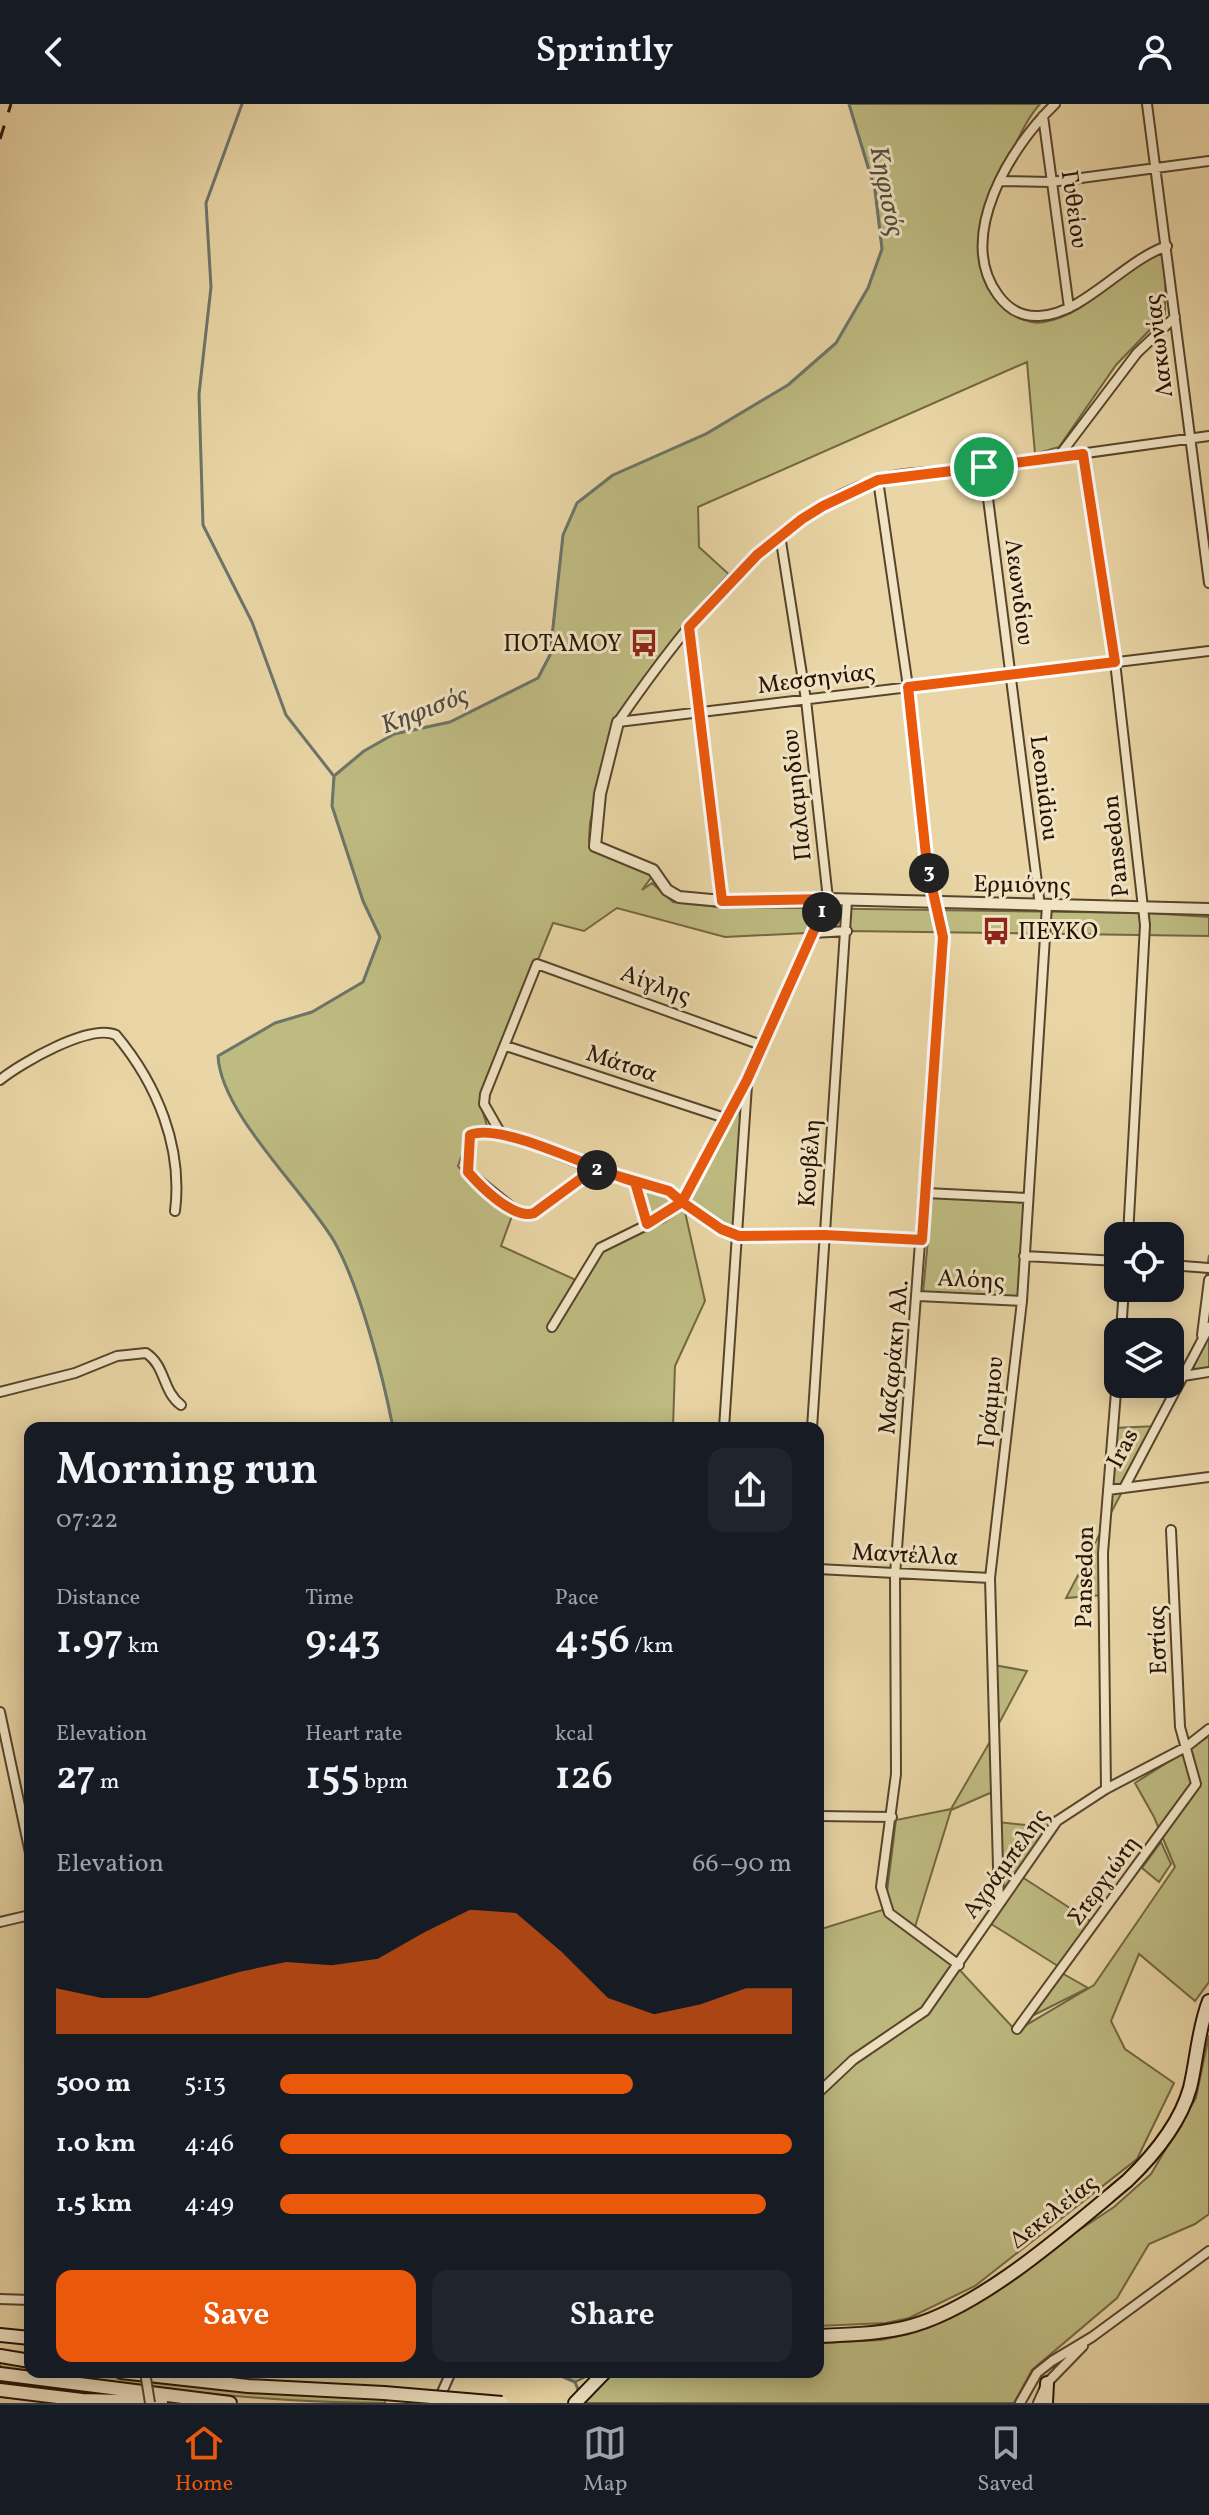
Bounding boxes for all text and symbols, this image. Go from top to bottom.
text: Sprintly [536,27,673,77]
icon: back [32,30,76,74]
icon: person [1133,30,1177,74]
water label: Κηφισός [860,143,913,240]
street label: Γυθείου [1051,168,1095,251]
street label: Λακωνίας [1137,292,1183,399]
pin [950,433,1018,501]
icon: arrive [962,445,1006,489]
street label: Λεωνιδίου [995,537,1041,647]
place label: ΠΟΤΑΜΟΥ [503,628,622,662]
bus stop icon: ΠΟΤΑΜΟΥ [629,628,659,658]
street label: Μεσσηνίας [756,656,877,704]
water label: Κηφισός [376,677,474,744]
street label: Παλαμηδίου [774,727,822,862]
street label: Leonidiou [1020,733,1066,843]
street label: Pansedon [1095,793,1139,899]
pin: 3 [909,853,949,893]
text: 3 [923,857,935,888]
street label: Ερμιόνης [973,868,1071,904]
pin: 1 [802,892,842,932]
text: 1 [818,896,826,927]
bus stop icon: ΠΕΥΚΟ [981,916,1011,946]
place label: ΠΕΥΚΟ [1018,916,1098,950]
street label: Αίγλης [615,957,695,1014]
street label: Μάτσα [581,1037,661,1092]
street label: Κουβέλη [791,1118,831,1208]
pin: 2 [577,1150,617,1190]
text: 2 [591,1154,603,1185]
map controls [1104,1222,1184,1398]
button: locate [1104,1222,1184,1302]
street label: Αλόης [936,1262,1005,1300]
street label: Μαζαράκη Αλ. [871,1278,919,1436]
button: layers [1104,1318,1184,1398]
street label: Γράμμου [970,1355,1014,1449]
street label: Iras [1099,1423,1148,1475]
text: Morning run [56,1441,318,1502]
button: share [708,1448,792,1532]
text: 07:22 [56,1502,118,1538]
street label: Pansedon [1068,1525,1104,1629]
street label: Μαντέλλα [851,1536,959,1576]
text: Distance [56,1583,140,1614]
text: Time [305,1583,354,1614]
text: Pace [555,1583,599,1614]
street label: Εστίας [1141,1605,1177,1675]
text: 1.97 [56,1614,123,1670]
text: 9:43 [305,1614,381,1670]
text: 4:56 [555,1614,630,1670]
text: km [123,1631,159,1662]
text: /km [630,1631,674,1662]
text: Elevation [56,1719,147,1750]
text: Heart rate [305,1719,402,1750]
text: kcal [555,1719,594,1750]
text: 27 [56,1750,96,1806]
text: 155 [305,1750,360,1806]
text: 126 [555,1750,613,1806]
text: m [96,1767,119,1798]
text: bpm [360,1767,408,1798]
street label: Αγράμπελης [955,1802,1058,1926]
street label: Στεργιώτη [1060,1829,1149,1933]
text: Elevation [56,1846,164,1882]
text: 66–90 m [692,1846,792,1882]
text: 500 m [56,2066,131,2102]
text: 5:13 [184,2066,226,2102]
text: 1.0 km [56,2126,136,2162]
text: 4:46 [184,2126,234,2162]
street label: Δεκελείας [1003,2167,1106,2258]
text: 1.5 km [56,2186,132,2222]
text: 4:49 [184,2186,234,2222]
button: Save [56,2270,416,2362]
button: Share [432,2270,792,2362]
tab: Home [175,2421,233,2500]
tab: Map [583,2421,627,2500]
tab: Saved [977,2421,1034,2500]

